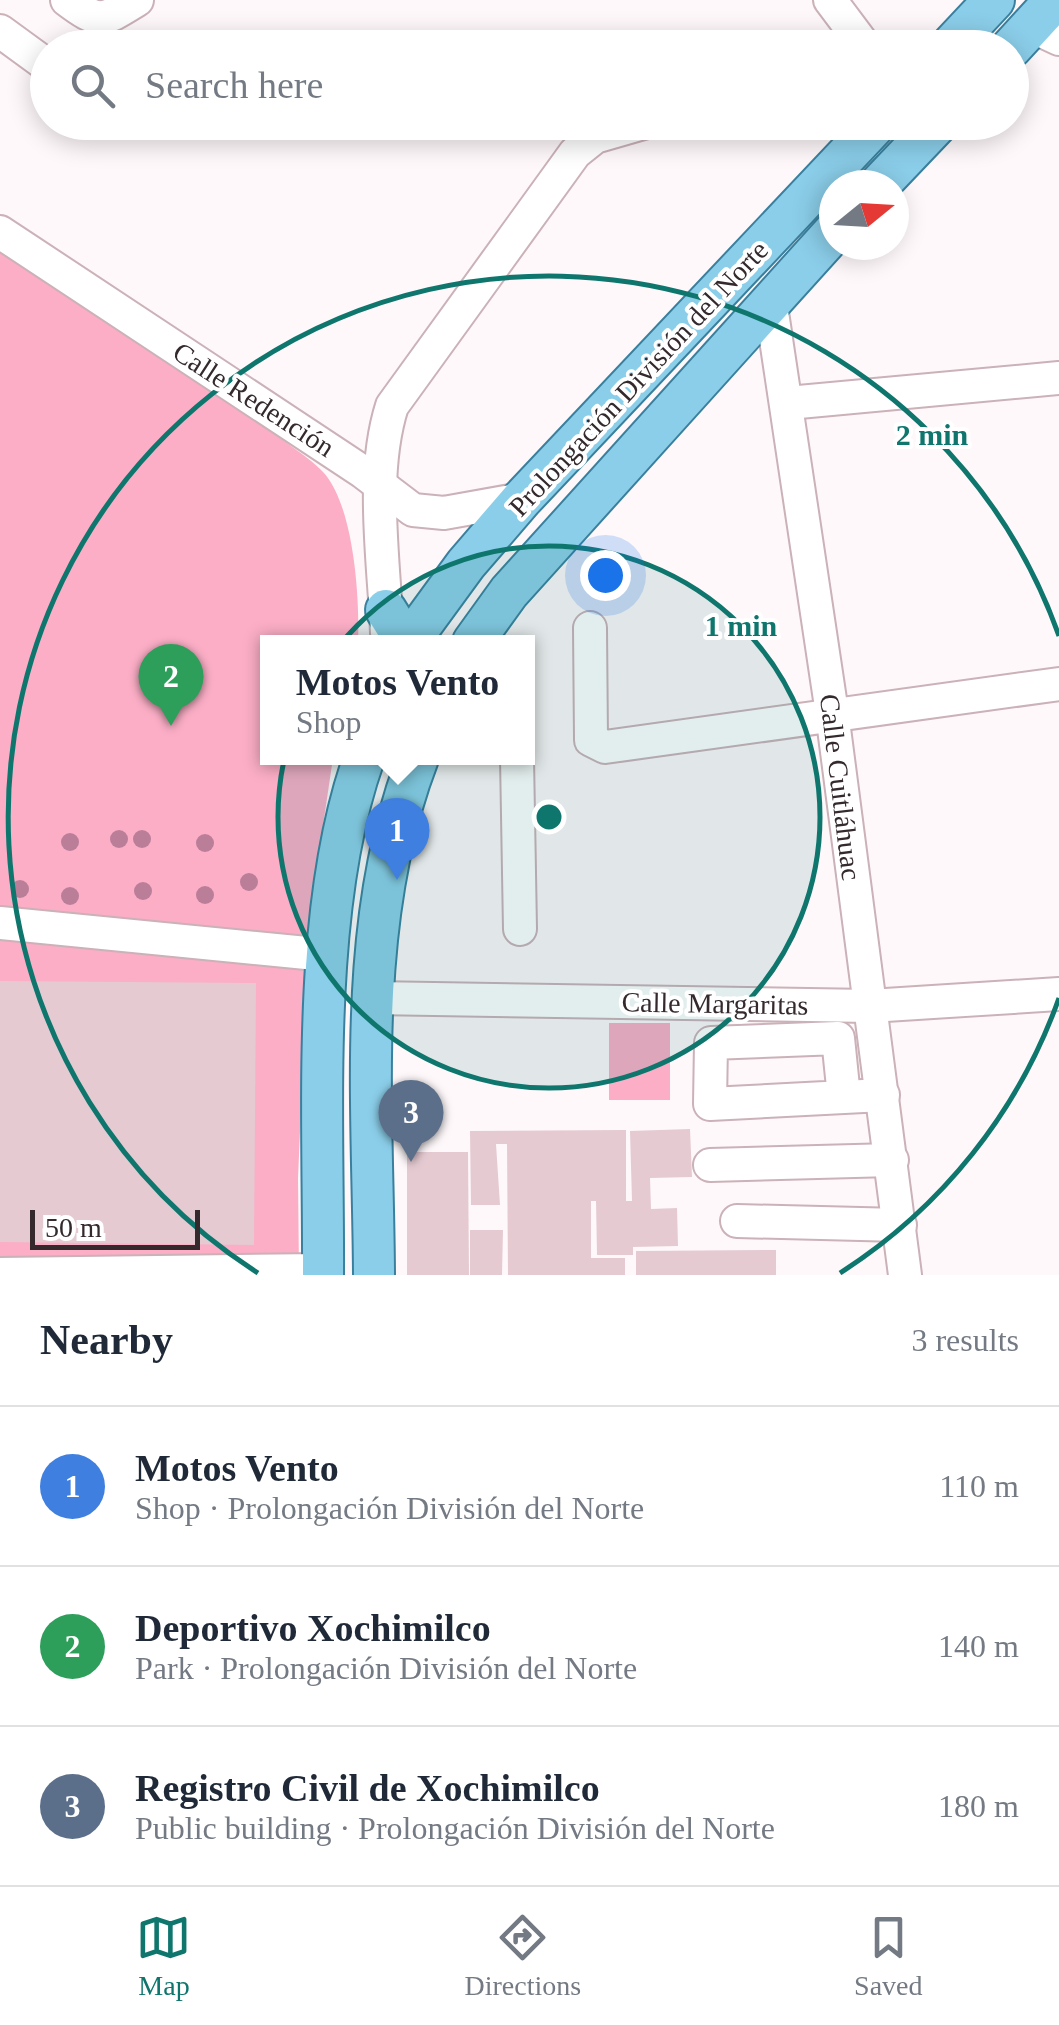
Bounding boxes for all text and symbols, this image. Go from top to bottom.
search box [30,30,1029,140]
icon: search [65,58,120,113]
text: Search here [145,64,323,106]
north arrow [819,170,909,260]
street label: Prolongación División del Norte [503,234,774,522]
street label: Calle Redención [167,336,340,463]
text: 2 min [896,418,969,451]
your location [580,550,631,601]
text: 1 min [705,609,778,642]
popup [260,635,535,765]
pin: 2 [138,644,204,726]
text: Motos Vento [296,661,499,703]
street label: Calle Cuitláhuac [814,692,867,882]
text: Shop [296,704,361,740]
pin: 1 [364,798,430,880]
centre of rings [531,799,567,835]
street label: Calle Margaritas [621,986,809,1021]
pin: 3 [378,1080,444,1162]
scale bar [30,1205,200,1250]
text: 50 m [45,1212,102,1243]
text: Nearby [40,1317,173,1363]
text: 3 results [911,1322,1019,1358]
text: Motos Vento [135,1447,339,1489]
text: 1 [65,1468,81,1504]
text: 110 m [939,1468,1019,1504]
text: Shop · Prolongación División del Norte [135,1490,644,1526]
text: Deportivo Xochimilco [135,1607,491,1649]
text: 2 [65,1628,81,1664]
text: 140 m [938,1628,1019,1664]
text: Park · Prolongación División del Norte [135,1650,637,1686]
text: Registro Civil de Xochimilco [135,1767,600,1809]
text: 3 [65,1788,81,1824]
text: 180 m [938,1788,1019,1824]
text: Public building · Prolongación División del Norte [135,1810,775,1846]
tab: Map [136,1910,191,2002]
tab: Directions [464,1910,581,2002]
tab: Saved [854,1910,923,2002]

